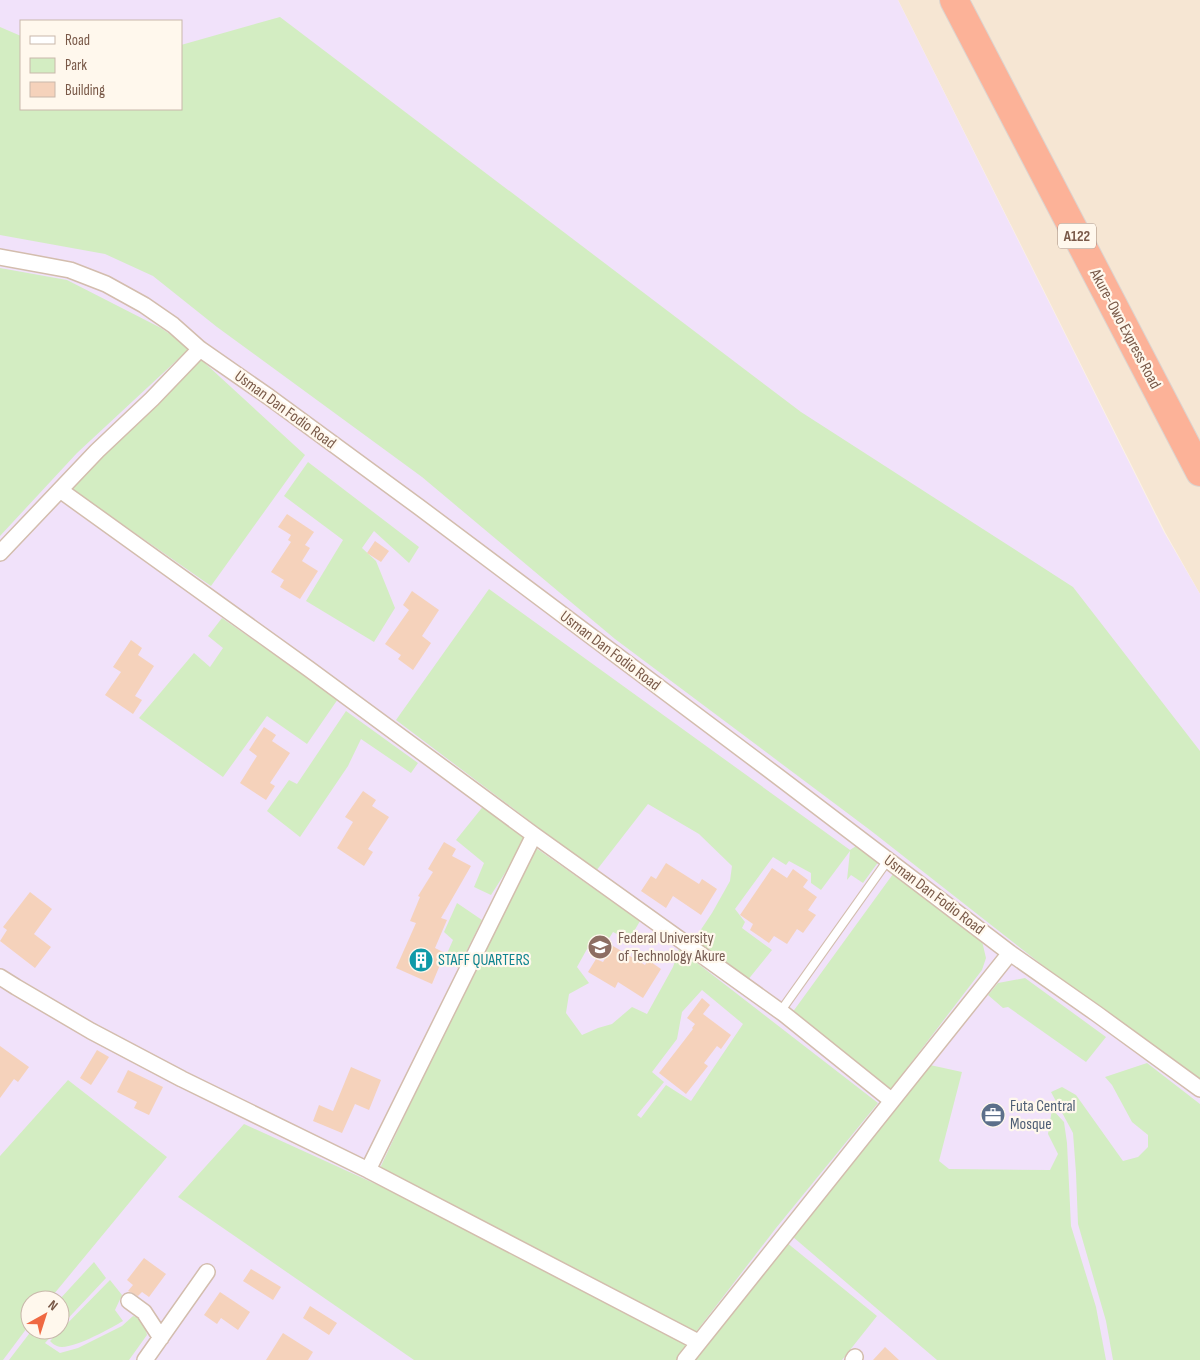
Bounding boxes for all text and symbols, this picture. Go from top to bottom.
legend [20,20,182,110]
text: Road [65,31,90,50]
text: Park [65,56,87,75]
text: Building [65,81,105,100]
road number: A122 [1058,224,1096,248]
street label: Akure-Owo Express Road [1085,265,1165,392]
street label: Usman Dan Fodio Road [231,367,339,453]
street label: Usman Dan Fodio Road [556,607,664,695]
street label: Usman Dan Fodio Road [880,851,988,939]
place label: Federal University of Technology Akure [618,929,725,966]
school or university icon: Federal University of Technology Akure [587,934,613,960]
building icon: STAFF QUARTERS [408,947,434,973]
place label: STAFF QUARTERS [438,951,530,970]
place label: Futa Central Mosque [1010,1097,1076,1134]
office icon: Futa Central Mosque [980,1102,1006,1128]
north arrow [20,1290,70,1340]
text: N [45,1296,61,1314]

